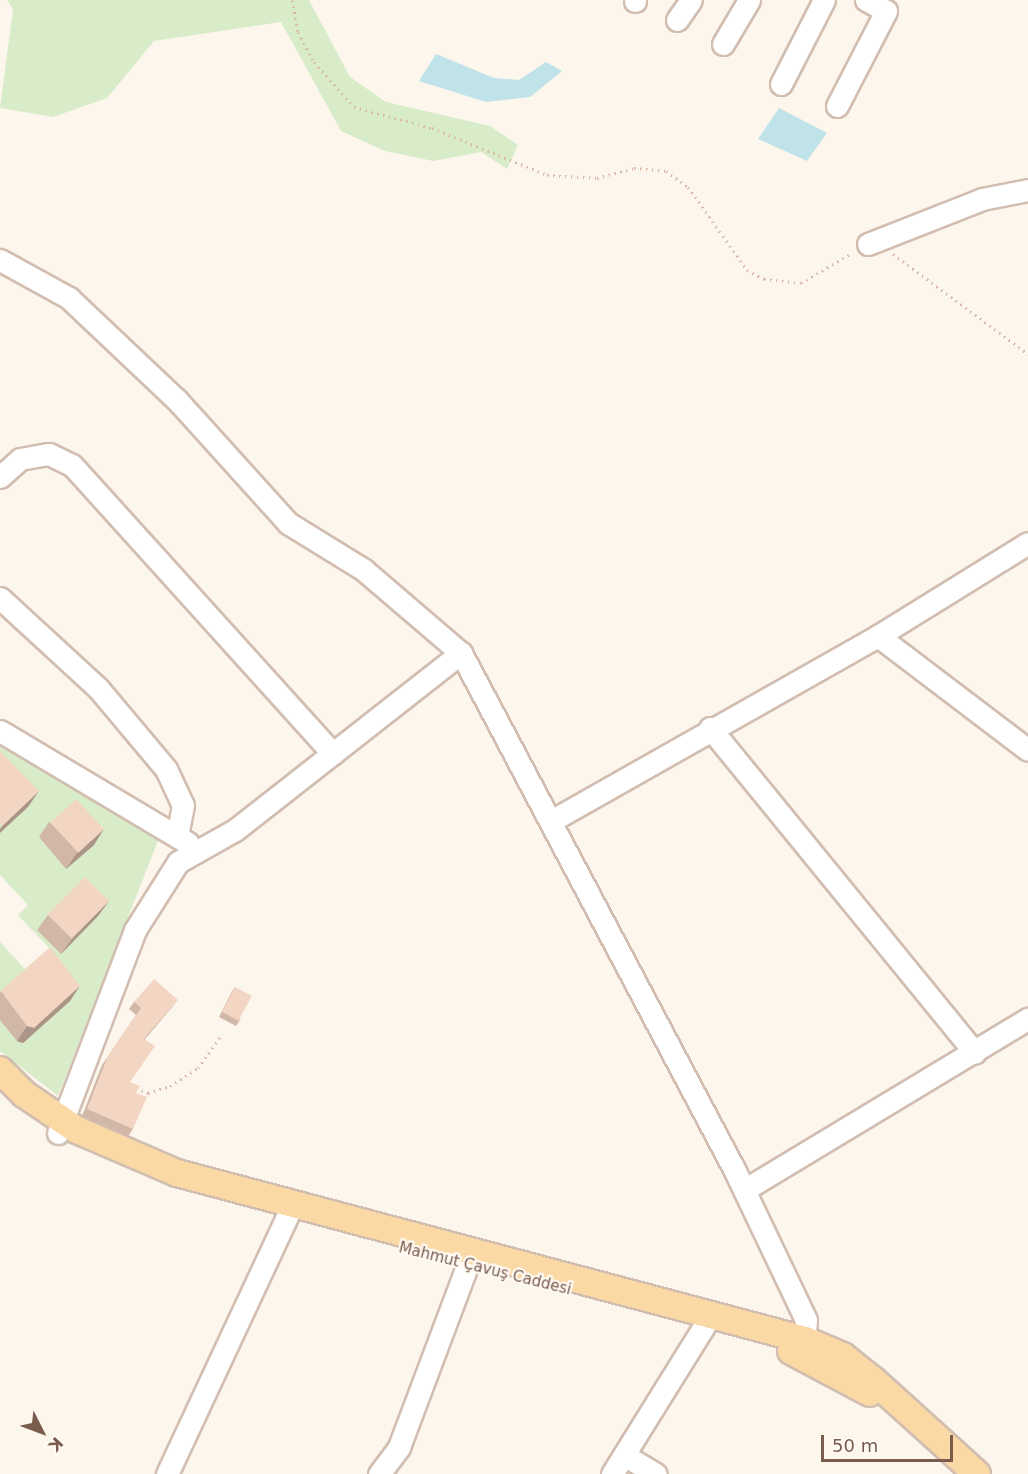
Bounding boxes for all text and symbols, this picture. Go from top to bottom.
street label: Mahmut Çavuş Caddesi [397,1239,573,1299]
north arrow [12,1402,72,1462]
scale bar [824,1423,956,1461]
text: K [45,1433,67,1455]
text: 50 m [832,1435,878,1456]

